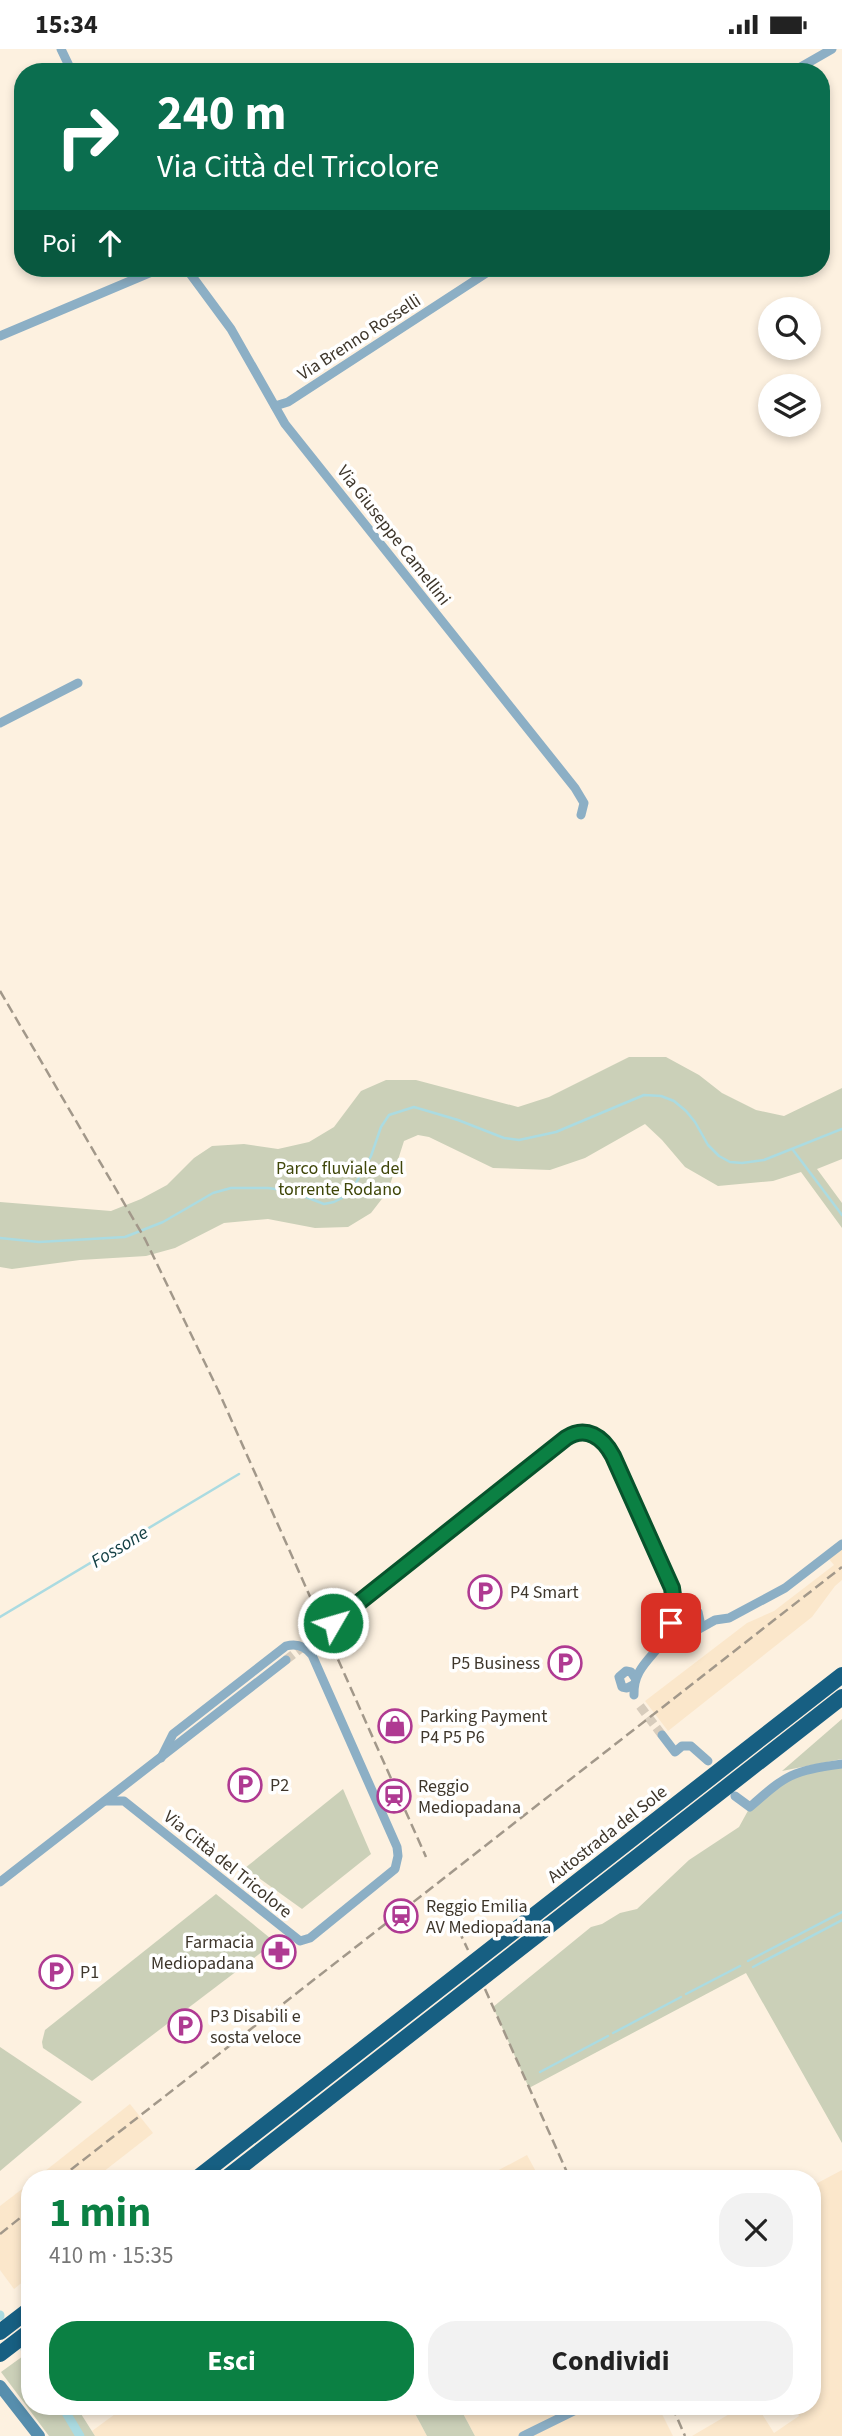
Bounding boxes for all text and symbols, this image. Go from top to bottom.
text: 15:34 [35,6,98,43]
text: 240 m [157,79,286,149]
icon: right [42,91,133,182]
text: Via Città del Tricolore [157,144,439,190]
icon: ahead [91,224,129,262]
text: Poi [42,225,77,262]
street label: Via Brenno Rosselli [293,288,426,387]
map controls [758,297,821,437]
button: search [758,297,821,360]
button: layers [758,374,821,437]
street label: Via Giuseppe Camellini [331,460,456,611]
park label: Parco fluviale del torrente Rodano [276,1156,404,1202]
water label: Fossone [86,1520,154,1575]
parking icon: P4 Smart [466,1573,504,1611]
place label: P4 Smart [510,1580,579,1605]
position arrow [296,1586,370,1660]
pin [641,1593,701,1653]
icon: arrive [652,1604,690,1642]
parking icon: P5 Business [546,1644,584,1682]
place label: P5 Business [451,1651,540,1676]
place label: Parking Payment P4 P5 P6 [420,1704,547,1750]
shop icon: Parking Payment P4 P5 P6 [376,1707,414,1745]
parking icon: P2 [226,1766,264,1804]
place label: P2 [270,1773,289,1798]
place label: Reggio Mediopadana [418,1774,521,1820]
station icon: Reggio Mediopadana [375,1777,413,1815]
street label: Autostrada del Sole [542,1780,673,1889]
street label: Via Città del Tricolore [158,1805,297,1924]
place label: Reggio Emilia AV Mediopadana [426,1894,551,1940]
station icon: Reggio Emilia AV Mediopadana [382,1897,420,1935]
place label: Farmacia Mediopadana [151,1930,254,1976]
pharmacy icon: Farmacia Mediopadana [260,1933,298,1971]
parking icon: P1 [37,1953,75,1991]
place label: P1 [80,1960,99,1985]
place label: P3 Disabili e sosta veloce [210,2004,301,2050]
parking icon: P3 Disabili e sosta veloce [166,2007,204,2045]
text: 1 min [49,2183,151,2243]
button: close [719,2193,793,2267]
text: 410 m · 15:35 [49,2239,173,2272]
button: Esci [49,2321,414,2401]
button: Condividi [428,2321,793,2401]

